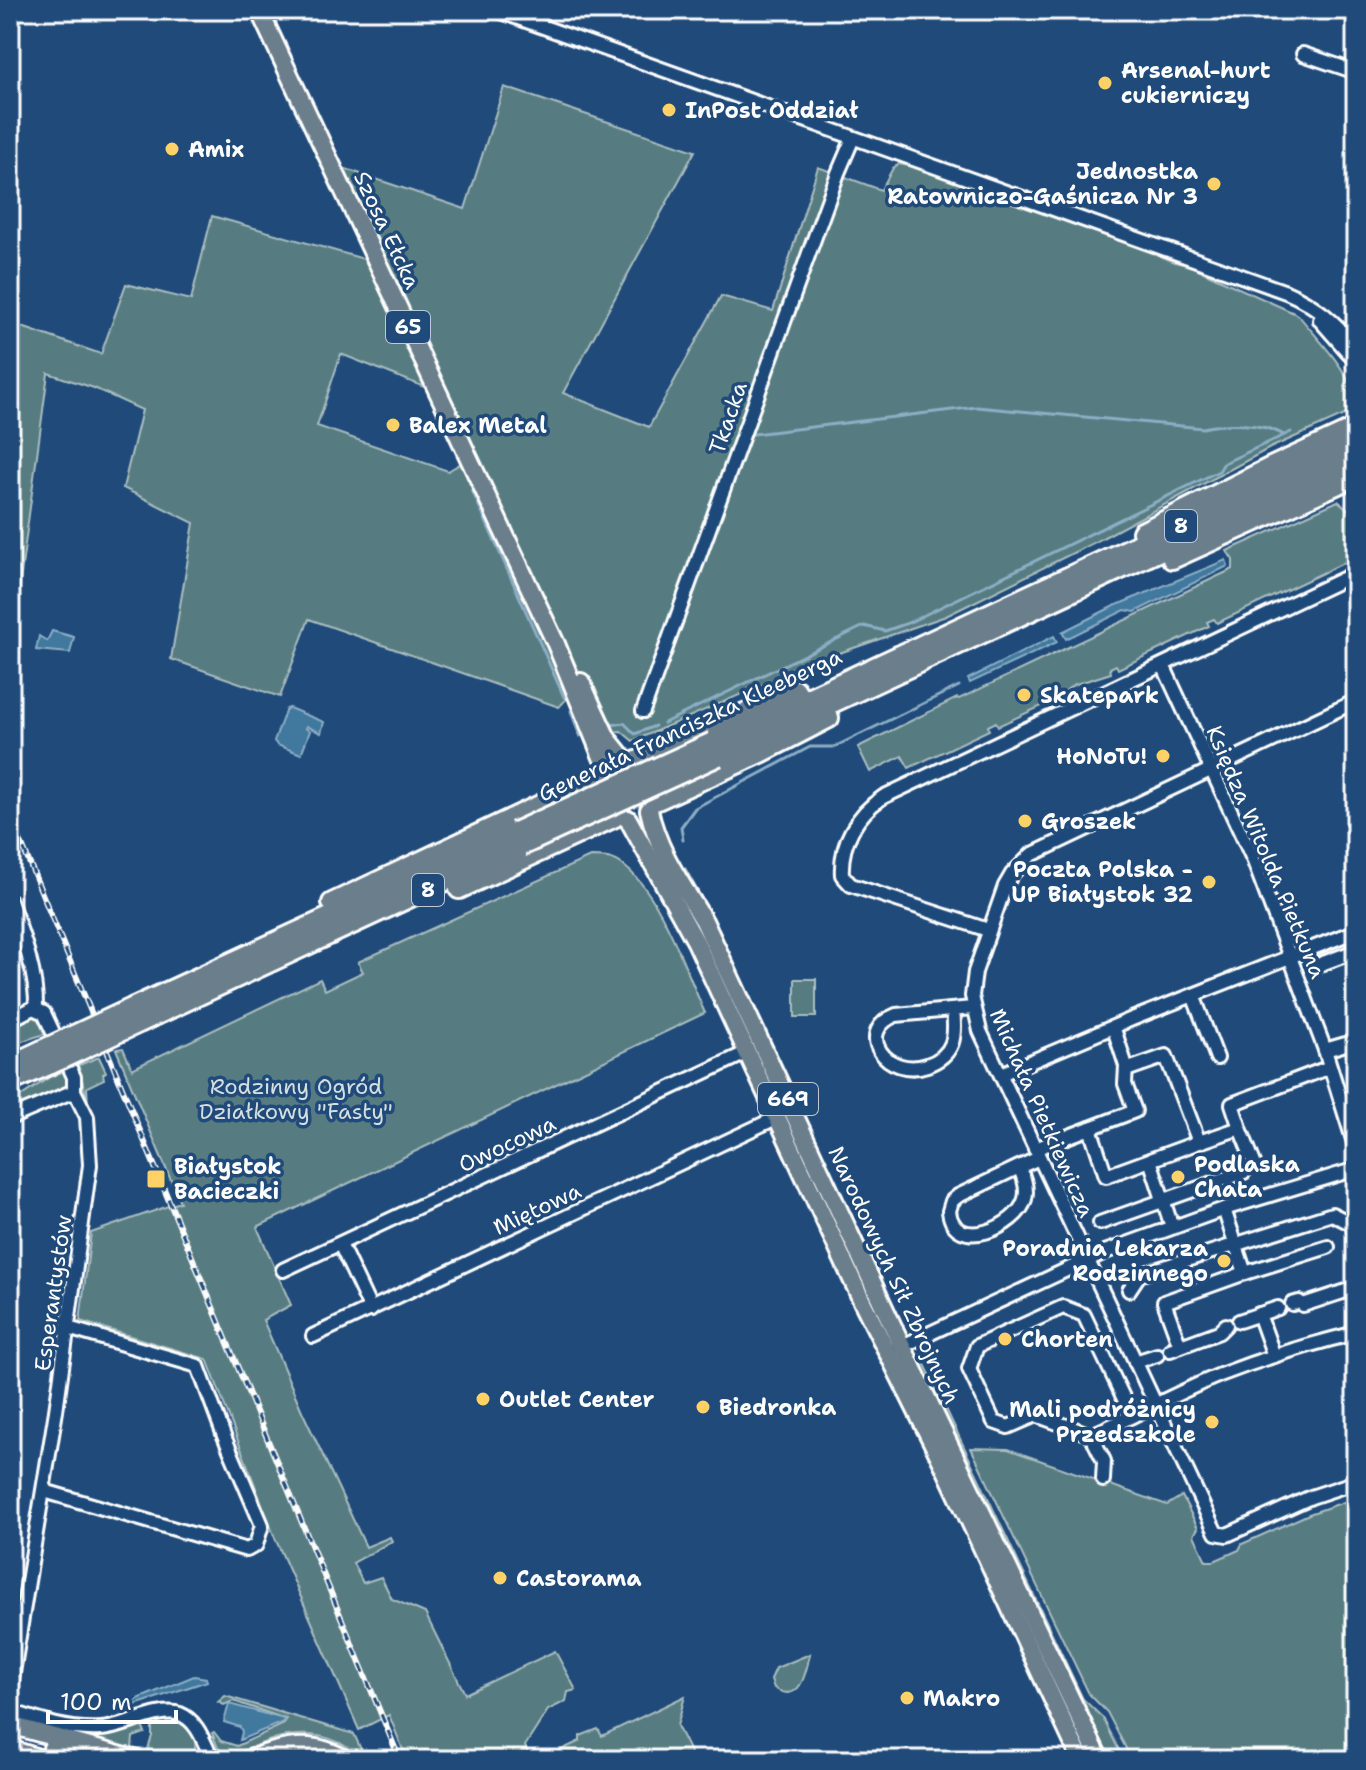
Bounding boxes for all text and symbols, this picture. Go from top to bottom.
place label: Arsenal-hurt cukierniczy [1121,56,1271,110]
marker: Arsenal-hurt cukierniczy [1096,74,1114,92]
place label: InPost Oddział [685,96,859,125]
marker: InPost Oddział [660,101,678,119]
place label: Amix [188,135,245,164]
marker: Amix [163,140,181,158]
place label: Jednostka Ratowniczo-Gaśnicza Nr 3 [887,157,1198,211]
street label: Szosa Ełcka [347,166,427,294]
marker: Jednostka Ratowniczo-Gaśnicza Nr 3 [1205,175,1223,193]
road number: 65 [386,311,430,343]
street label: Tkacka [702,378,754,458]
place label: Balex Metal [409,411,547,440]
marker: Balex Metal [384,416,402,434]
road number: 8 [1165,510,1197,542]
street label: Generała Franciszka Kleeberga [534,642,847,808]
place label: Skatepark [1040,681,1159,710]
marker: Skatepark [1015,686,1033,704]
street label: Księdza Witolda Pietkuna [1199,721,1333,983]
place label: HoNoTu! [1056,742,1147,771]
marker: HoNoTu! [1154,747,1172,765]
place label: Groszek [1041,807,1136,836]
marker: Groszek [1016,812,1034,830]
place label: Poczta Polska - UP Białystok 32 [1011,855,1193,909]
marker: Poczta Polska - UP Białystok 32 [1200,873,1218,891]
road number: 8 [412,874,444,906]
street label: Michała Pietkiewicza [983,1004,1101,1222]
park label: Rodzinny Ogród Działkowy "Fasty" [199,1072,393,1126]
road number: 669 [758,1083,818,1115]
street label: Owocowa [454,1109,561,1179]
street label: Narodowych Sił Zbrojnych [821,1141,967,1409]
place label: Podlaska Chata [1194,1150,1300,1204]
place label: Białystok Bacieczki [174,1152,282,1206]
marker: Białystok Bacieczki [145,1168,167,1190]
marker: Podlaska Chata [1169,1168,1187,1186]
street label: Miętowa [488,1176,586,1242]
street label: Esperantystów [28,1213,78,1373]
place label: Poradnia Lekarza Rodzinnego [1002,1234,1208,1288]
marker: Poradnia Lekarza Rodzinnego [1215,1252,1233,1270]
place label: Chorten [1021,1325,1113,1354]
marker: Chorten [996,1330,1014,1348]
place label: Outlet Center [499,1385,654,1414]
marker: Outlet Center [474,1390,492,1408]
place label: Biedronka [719,1393,836,1422]
place label: Mali podróżnicy Przedszkole [1009,1395,1196,1449]
marker: Biedronka [694,1398,712,1416]
marker: Mali podróżnicy Przedszkole [1203,1413,1221,1431]
place label: Castorama [516,1564,641,1593]
marker: Castorama [491,1569,509,1587]
scale bar [48,1674,176,1724]
place label: Makro [923,1684,1000,1713]
text: 100 m [60,1686,132,1718]
marker: Makro [898,1689,916,1707]

